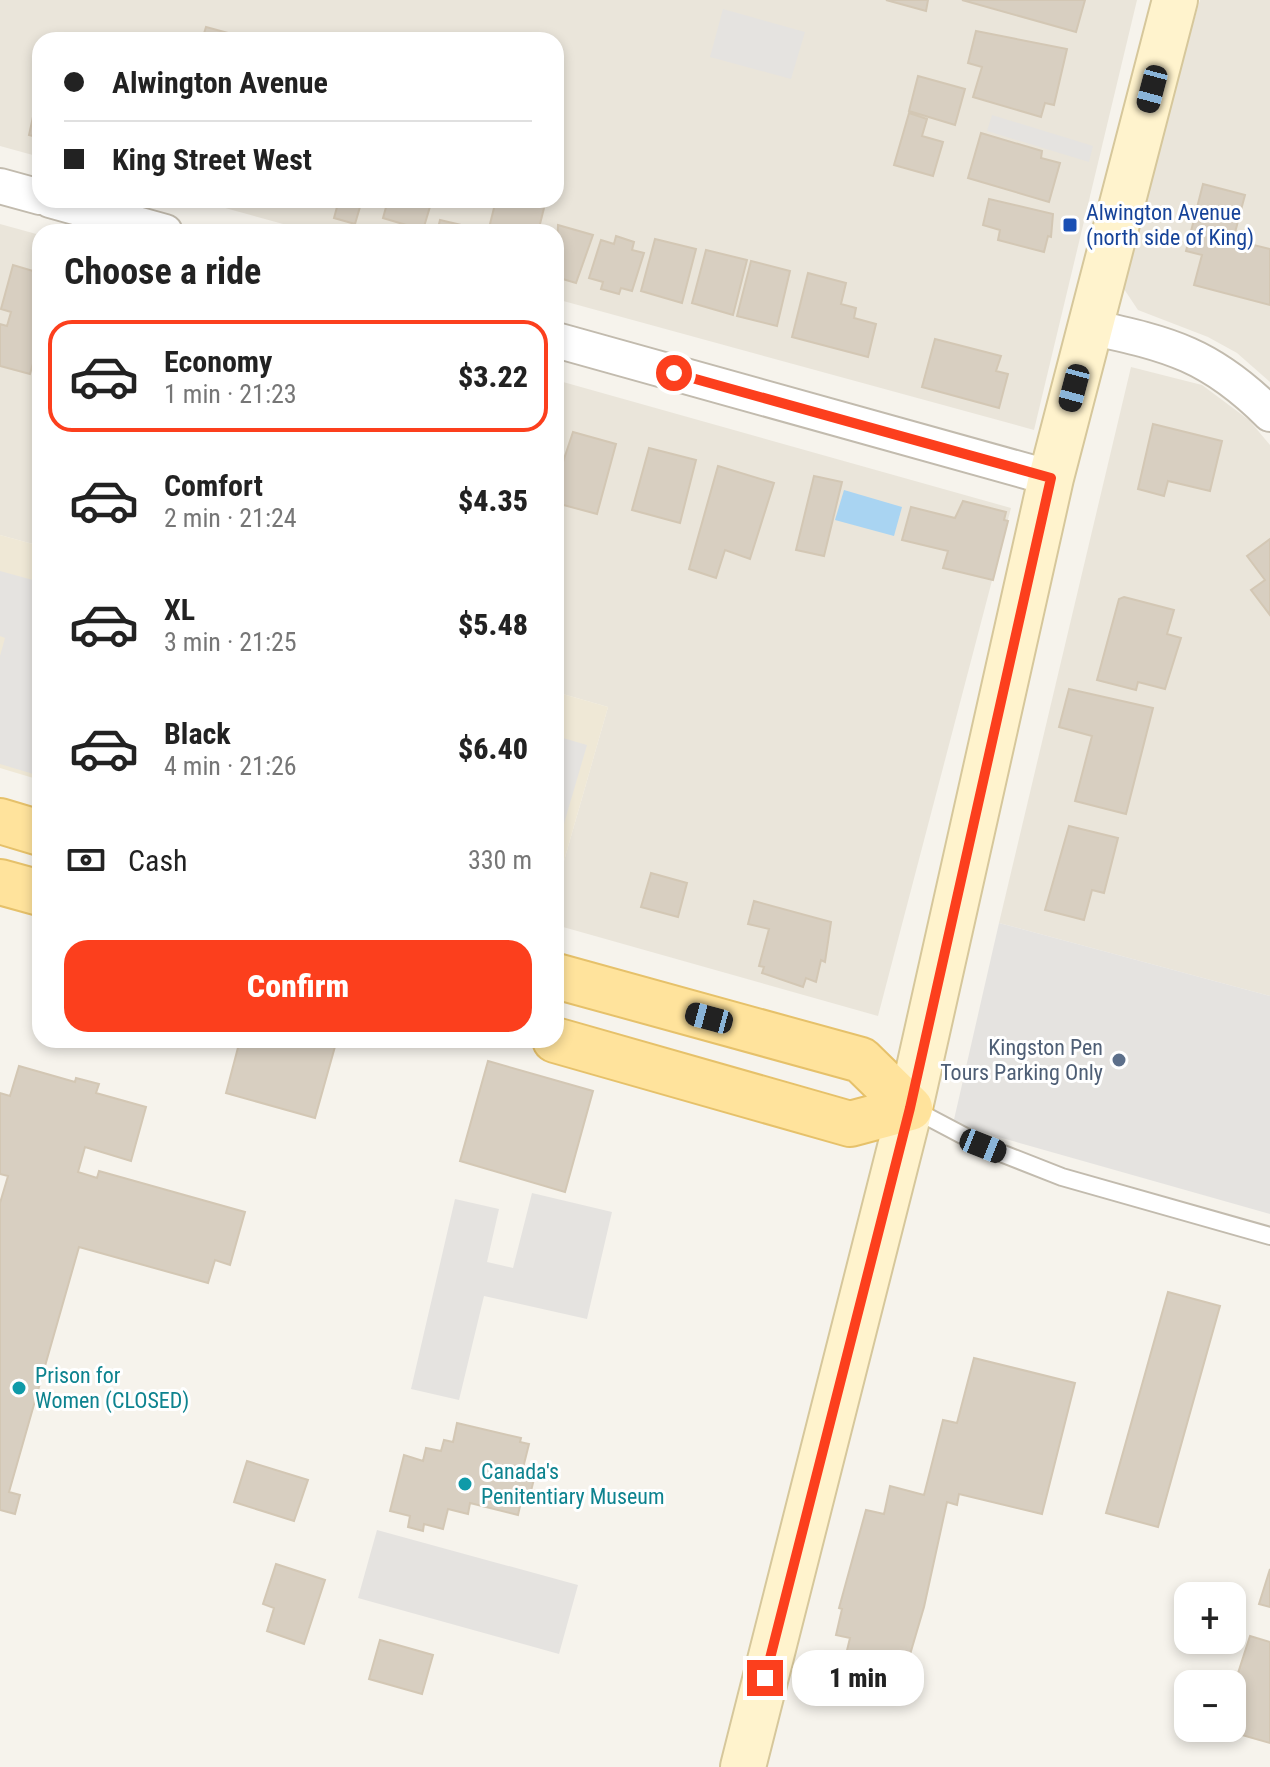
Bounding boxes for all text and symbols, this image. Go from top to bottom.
car [1134,63,1170,115]
text: Alwington Avenue [112,65,328,100]
text: King Street West [112,142,312,177]
place label: Alwington Avenue (north side of King) [1086,200,1254,251]
marker: Alwington Avenue (north side of King) [1061,216,1079,234]
text: Choose a ride [64,251,261,293]
icon: car [68,340,140,412]
text: Economy [164,344,272,379]
route start [656,355,692,391]
text: $3.22 [458,359,528,394]
car [1056,362,1092,414]
text: 1 min · 21:23 [164,379,297,409]
icon: car [68,464,140,536]
text: Comfort [164,468,263,503]
text: $4.35 [458,483,528,518]
text: 2 min · 21:24 [164,503,297,533]
icon: car [68,588,140,660]
text: XL [164,592,195,627]
text: $5.48 [458,607,528,642]
text: 3 min · 21:25 [164,627,297,657]
icon: car [68,712,140,784]
text: Black [164,716,231,751]
text: $6.40 [458,731,528,766]
text: 4 min · 21:26 [164,751,297,781]
icon: cash [64,838,108,882]
text: Cash [128,843,188,878]
text: 330 m [468,845,532,875]
button: Confirm [64,940,532,1032]
car [683,1000,735,1036]
place label: Kingston Pen Tours Parking Only [940,1035,1103,1085]
marker: Kingston Pen Tours Parking Only [1110,1051,1128,1069]
car [956,1126,1010,1166]
place label: Prison for Women (CLOSED) [35,1363,189,1414]
marker: Prison for Women (CLOSED) [10,1379,28,1397]
place label: Canada's Penitentiary Museum [481,1459,665,1509]
marker: Canada's Penitentiary Museum [456,1475,474,1493]
map controls [1174,1582,1246,1742]
button: + [1174,1582,1246,1654]
callout: 1 min [793,1650,925,1706]
route end [747,1660,783,1696]
text: 1 min [829,1663,887,1693]
button: − [1174,1670,1246,1742]

